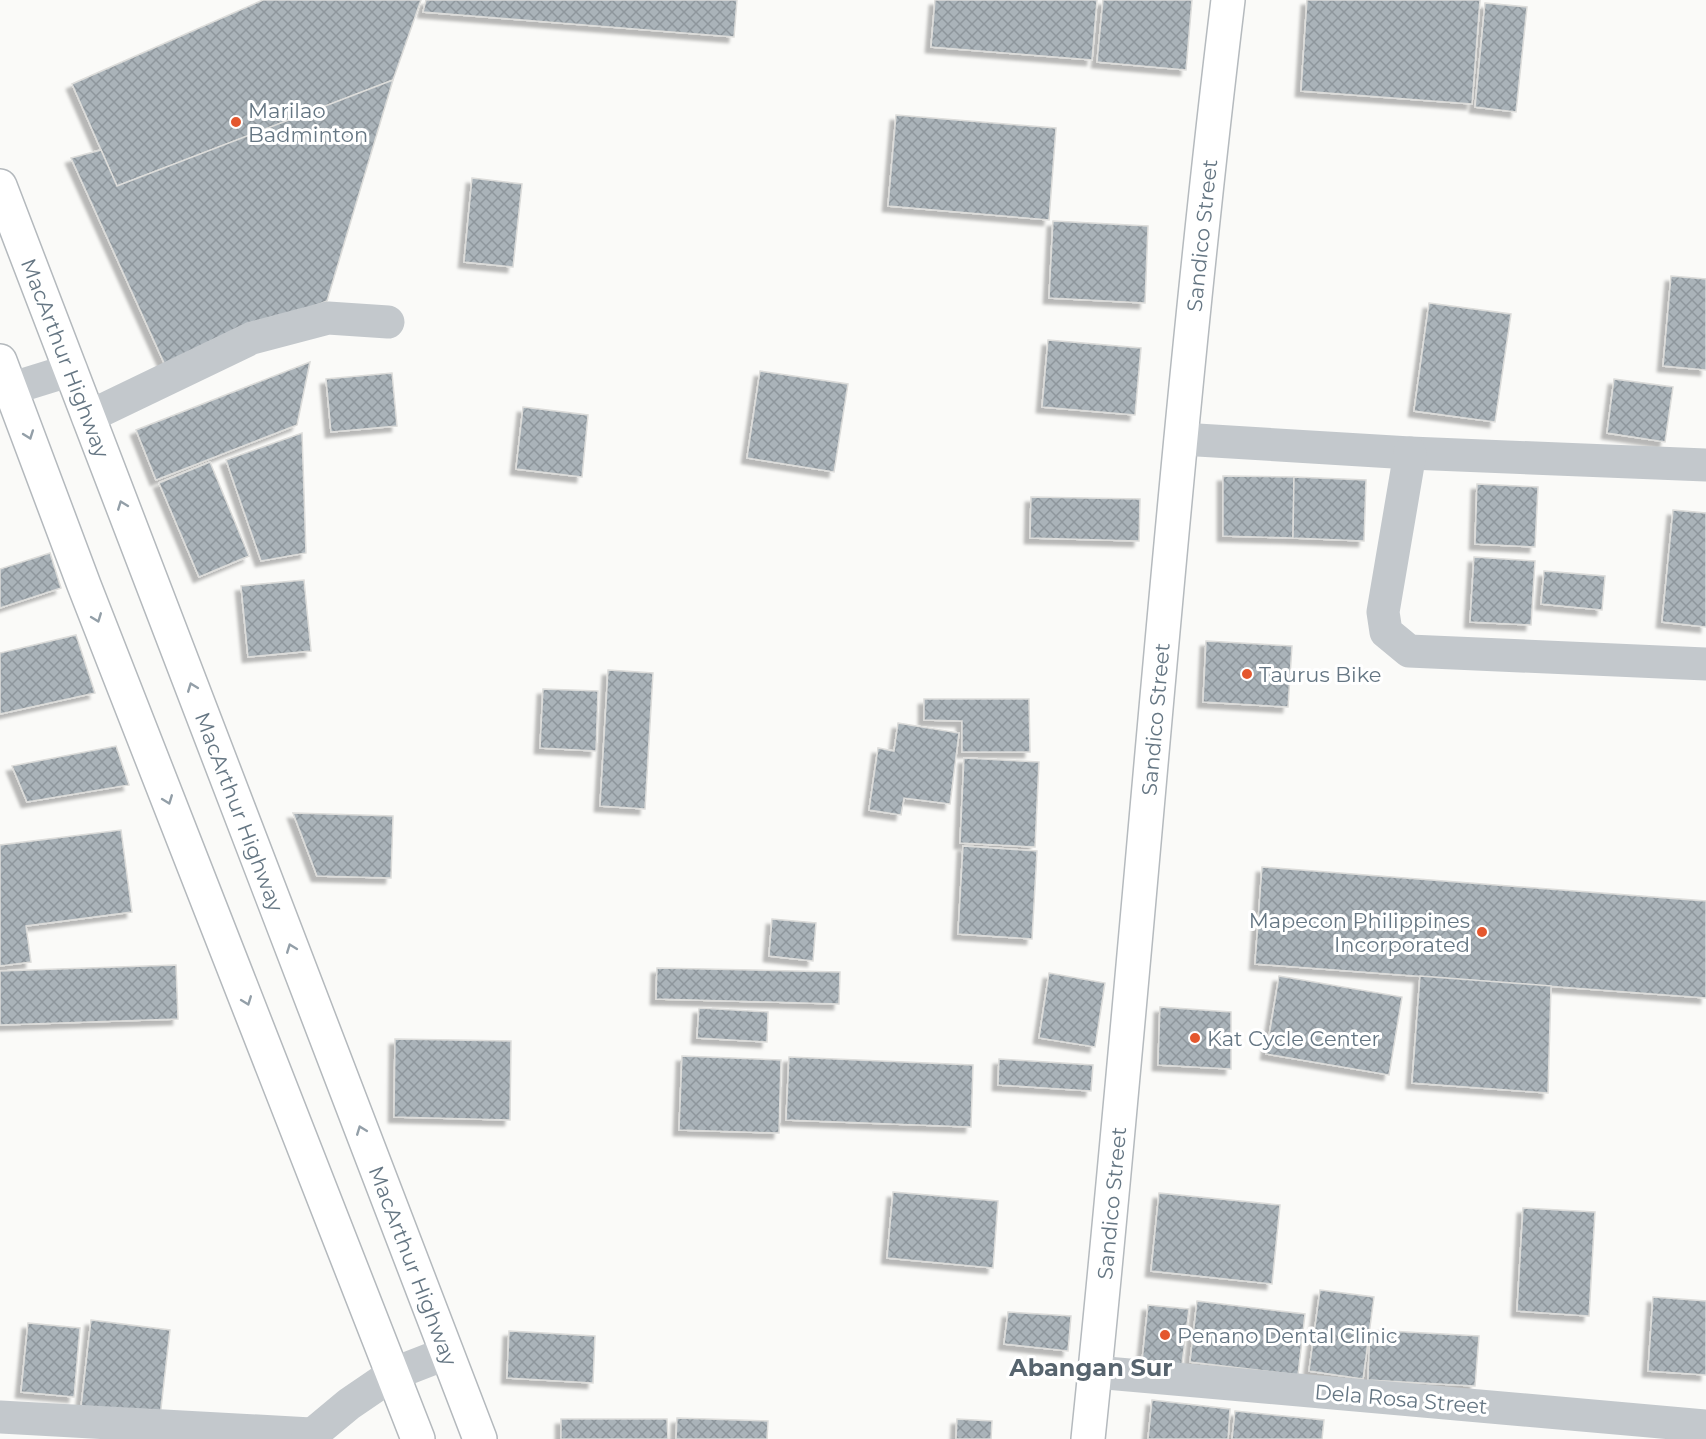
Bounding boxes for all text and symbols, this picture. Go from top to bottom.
place label: Marilao Badminton [248,98,368,147]
marker: Marilao Badminton [229,115,243,129]
street label: Sandico Street [1181,158,1222,313]
street label: MacArthur Highway [16,255,116,462]
one-way arrow [21,430,34,440]
one-way arrow [117,500,129,511]
one-way arrow [90,612,102,623]
street label: Sandico Street [1136,642,1174,797]
place label: Taurus Bike [1259,662,1382,687]
marker: Taurus Bike [1240,667,1254,681]
one-way arrow [186,682,199,693]
street label: MacArthur Highway [190,708,289,915]
one-way arrow [161,793,173,804]
place label: Mapecon Philippines Incorporated [1249,908,1470,957]
marker: Mapecon Philippines Incorporated [1475,925,1489,939]
one-way arrow [286,943,299,953]
one-way arrow [240,995,252,1006]
place label: Kat Cycle Center [1207,1026,1380,1051]
marker: Kat Cycle Center [1188,1031,1202,1045]
one-way arrow [356,1125,368,1136]
street label: Sandico Street [1092,1126,1131,1281]
street label: MacArthur Highway [364,1162,463,1369]
place label: Penano Dental Clinic [1177,1323,1398,1348]
marker: Penano Dental Clinic [1158,1328,1172,1342]
district label: Abangan Sur [1008,1353,1173,1382]
street label: Dela Rosa Street [1313,1379,1489,1419]

